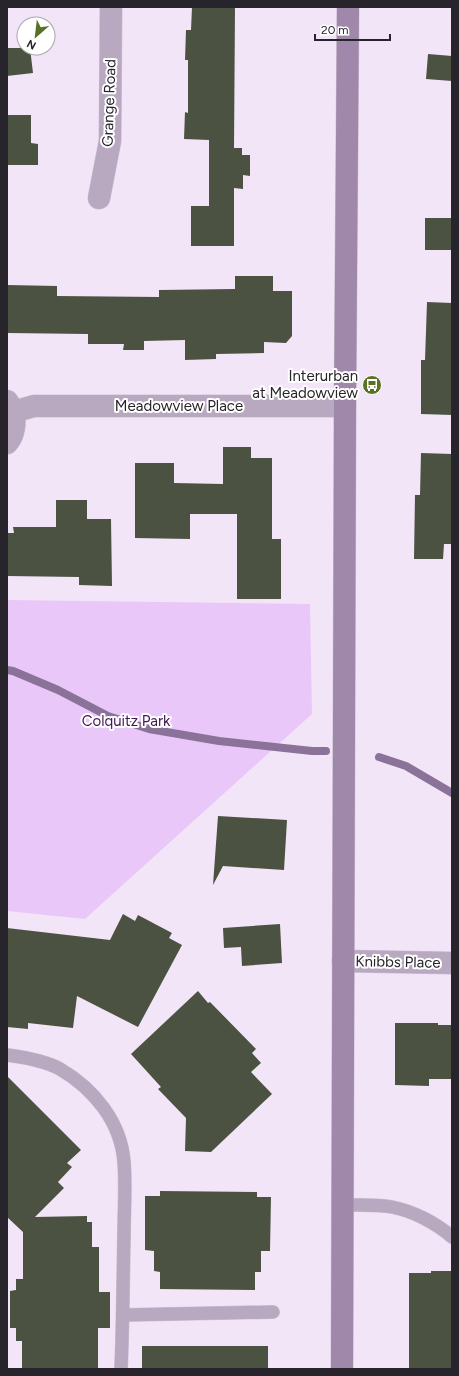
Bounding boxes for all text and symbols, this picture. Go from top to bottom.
north arrow [16,16,56,56]
scale bar [315,16,390,42]
text: 20 m [321,23,349,37]
text: N [25,37,38,52]
street label: Grange Road [98,59,120,147]
place label: Interurban at Meadowview [252,367,358,402]
bus stop icon: Interurban at Meadowview [361,374,383,396]
street label: Meadowview Place [115,397,243,415]
park label: Colquitz Park [82,712,171,730]
street label: Knibbs Place [355,952,441,972]

